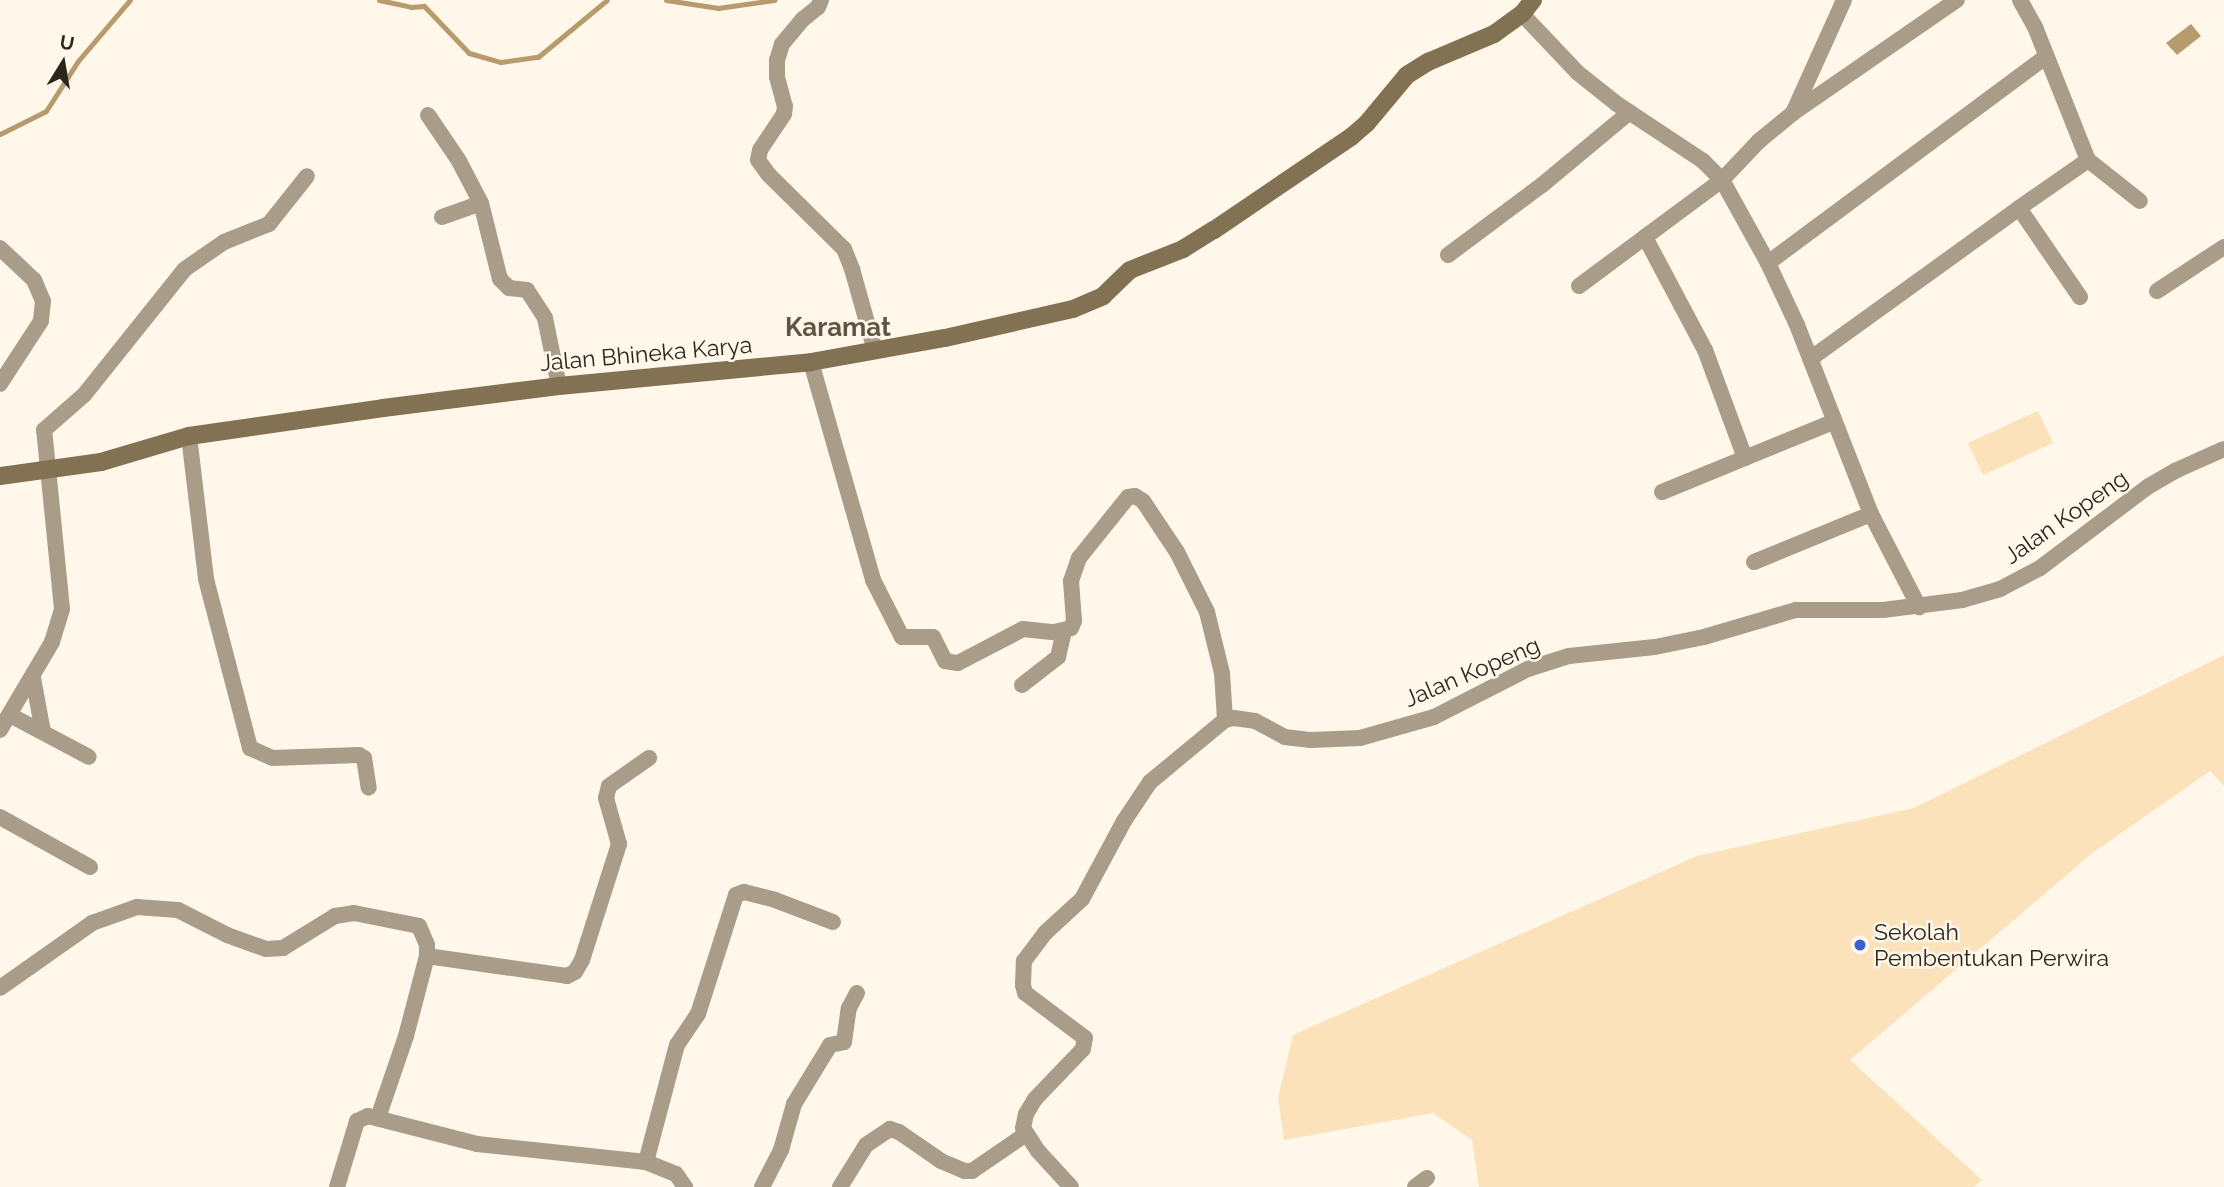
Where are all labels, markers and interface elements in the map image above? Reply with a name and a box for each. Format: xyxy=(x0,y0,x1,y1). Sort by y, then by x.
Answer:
north arrow xyxy=(28,28,98,98)
text: U xyxy=(58,30,76,55)
district label: Karamat xyxy=(785,312,891,344)
street label: Jalan Bhineka Karya xyxy=(539,331,753,377)
street label: Jalan Kopeng xyxy=(1999,464,2133,570)
street label: Jalan Kopeng xyxy=(1400,631,1544,713)
place label: Sekolah Pembentukan Perwira xyxy=(1874,918,2109,972)
marker: Sekolah Pembentukan Perwira xyxy=(1852,937,1868,953)

